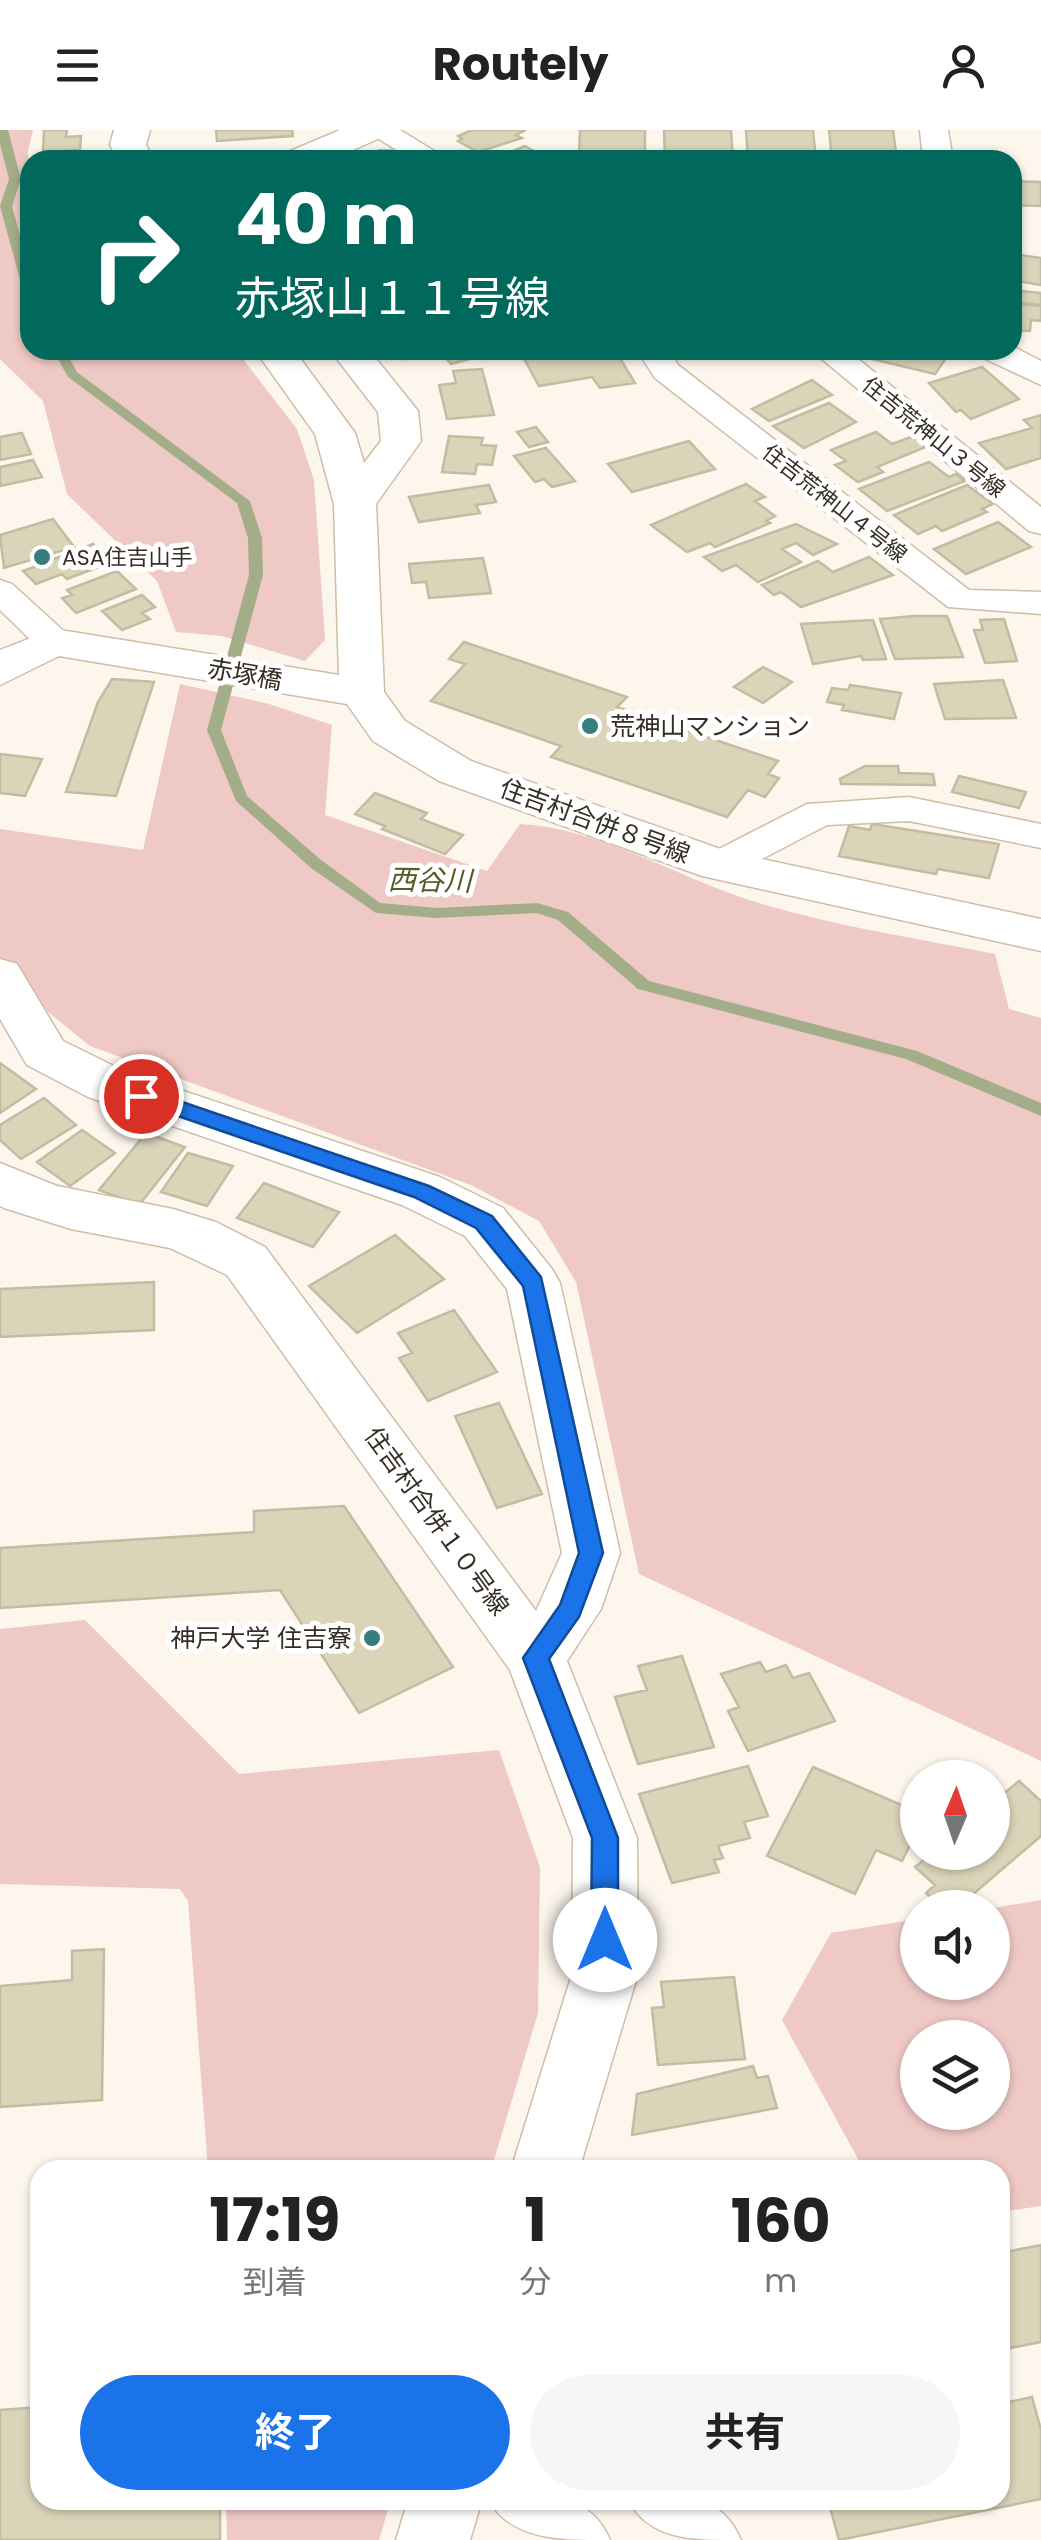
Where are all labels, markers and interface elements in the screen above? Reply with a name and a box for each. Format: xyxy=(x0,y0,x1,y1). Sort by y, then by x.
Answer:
text: Routely xyxy=(432,33,609,96)
icon: menu xyxy=(50,38,105,93)
icon: person xyxy=(936,38,991,93)
text: 40 m xyxy=(235,170,417,269)
icon: right xyxy=(70,190,200,320)
text: 赤塚山１１号線 xyxy=(235,267,550,330)
street label: 住吉荒神山３号線 xyxy=(856,370,1012,505)
street label: 住吉荒神山４号線 xyxy=(756,437,914,570)
place label: ASA住吉山手 xyxy=(62,542,193,573)
marker: ASA住吉山手 xyxy=(31,546,53,568)
street label: 赤塚橋 xyxy=(205,651,285,698)
place label: 荒神山マンション xyxy=(610,709,810,744)
marker: 荒神山マンション xyxy=(579,715,601,737)
street label: 住吉村合併８号線 xyxy=(495,771,695,872)
water label: 西谷川 xyxy=(388,860,475,901)
pin xyxy=(99,1054,184,1139)
icon: arrive xyxy=(114,1069,169,1124)
street label: 住吉村合併１０号線 xyxy=(356,1420,517,1623)
place label: 神戸大学 住吉寮 xyxy=(170,1621,352,1656)
marker: 神戸大学 住吉寮 xyxy=(361,1627,383,1649)
north arrow xyxy=(900,1760,1010,1870)
map controls xyxy=(900,1760,1010,2130)
position arrow xyxy=(553,1888,657,1992)
button: sound xyxy=(900,1890,1010,2000)
button: layers xyxy=(900,2020,1010,2130)
text: 17:19 xyxy=(209,2178,340,2262)
text: 1 xyxy=(524,2178,547,2262)
text: 160 xyxy=(731,2179,831,2263)
text: m xyxy=(764,2258,797,2303)
text: 到着 xyxy=(243,2259,307,2304)
text: 分 xyxy=(520,2259,552,2304)
button: 終了 xyxy=(80,2375,510,2490)
button: 共有 xyxy=(530,2375,960,2490)

